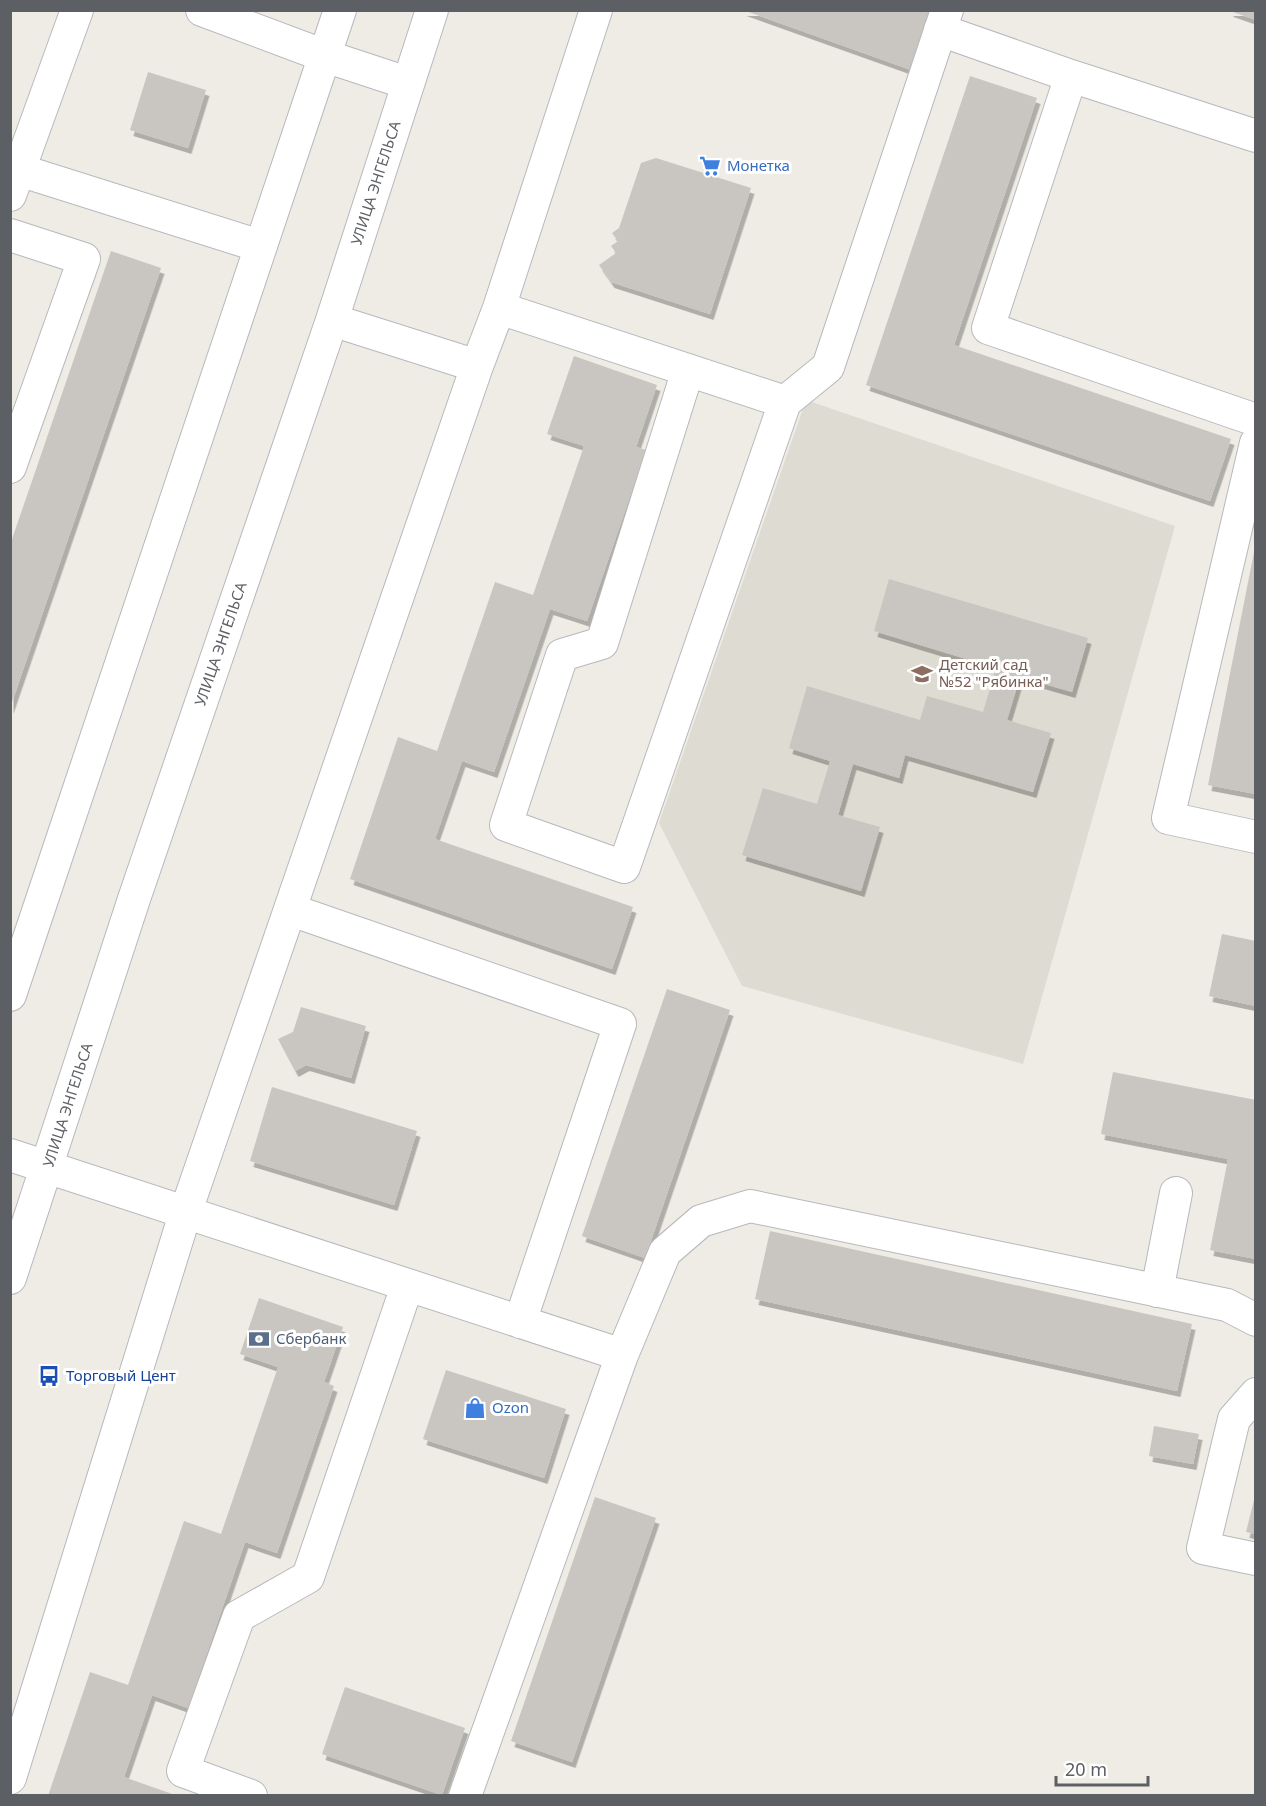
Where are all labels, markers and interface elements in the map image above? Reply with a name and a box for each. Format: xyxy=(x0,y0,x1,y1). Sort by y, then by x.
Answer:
street label: УЛИЦА ЭНГЕЛЬСА xyxy=(345,117,405,248)
supermarket icon: Монетка xyxy=(698,154,722,178)
place label: Монетка xyxy=(727,155,790,175)
street label: УЛИЦА ЭНГЕЛЬСА xyxy=(189,579,251,708)
place label: Детский сад №52 "Рябинка" xyxy=(939,654,1049,691)
school or university icon: Детский сад №52 "Рябинка" xyxy=(910,662,934,686)
street label: УЛИЦА ЭНГЕЛЬСА xyxy=(37,1039,97,1170)
bank icon: Сбербанк xyxy=(247,1327,271,1351)
place label: Сбербанк xyxy=(276,1328,346,1348)
bus stop icon: Торговый Цент xyxy=(37,1364,61,1388)
place label: Торговый Цент xyxy=(66,1365,176,1385)
shop icon: Ozon xyxy=(463,1396,487,1420)
place label: Ozon xyxy=(492,1397,529,1417)
scale bar xyxy=(1056,1749,1148,1787)
text: 20 m xyxy=(1065,1757,1107,1781)

